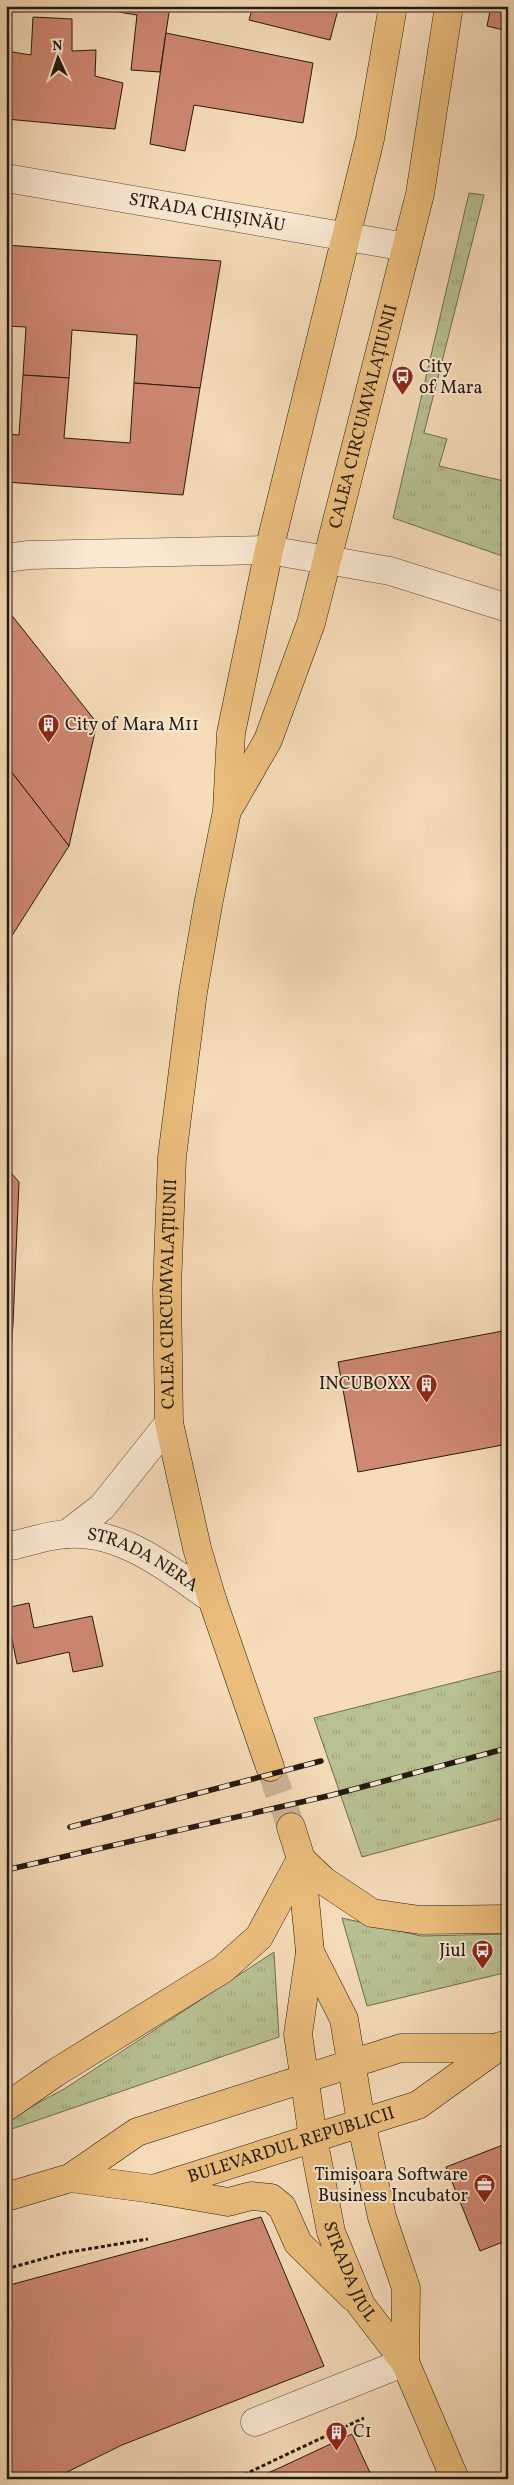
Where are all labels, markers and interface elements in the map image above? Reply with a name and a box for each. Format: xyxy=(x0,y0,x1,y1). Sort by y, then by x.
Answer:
north arrow xyxy=(32,32,82,82)
text: N xyxy=(52,37,63,56)
street label: STRADA CHIȘINĂU xyxy=(127,187,287,238)
street label: CALEA CIRCUMVALAȚIUNII xyxy=(323,301,404,531)
place label: City of Mara xyxy=(419,355,482,401)
bus stop icon: City of Mara xyxy=(391,365,415,396)
building icon: City of Mara M11 xyxy=(37,713,61,744)
place label: City of Mara M11 xyxy=(65,713,199,738)
street label: CALEA CIRCUMVALAȚIUNII xyxy=(154,1178,184,1410)
place label: INCUBOXX xyxy=(319,1372,411,1397)
building icon: INCUBOXX xyxy=(415,1372,439,1403)
street label: STRADA NERA xyxy=(85,1522,204,1598)
place label: Jiul xyxy=(439,1939,466,1964)
bus stop icon: Jiul xyxy=(470,1939,494,1970)
street label: BULEVARDUL REPUBLICII xyxy=(185,2101,398,2190)
place label: Timișoara Software Business Incubator xyxy=(314,2163,468,2209)
office icon: Timișoara Software Business Incubator xyxy=(472,2173,496,2204)
street label: STRADA JIUL xyxy=(317,2219,382,2327)
building icon: C1 xyxy=(325,2420,349,2451)
place label: C1 xyxy=(353,2420,372,2445)

